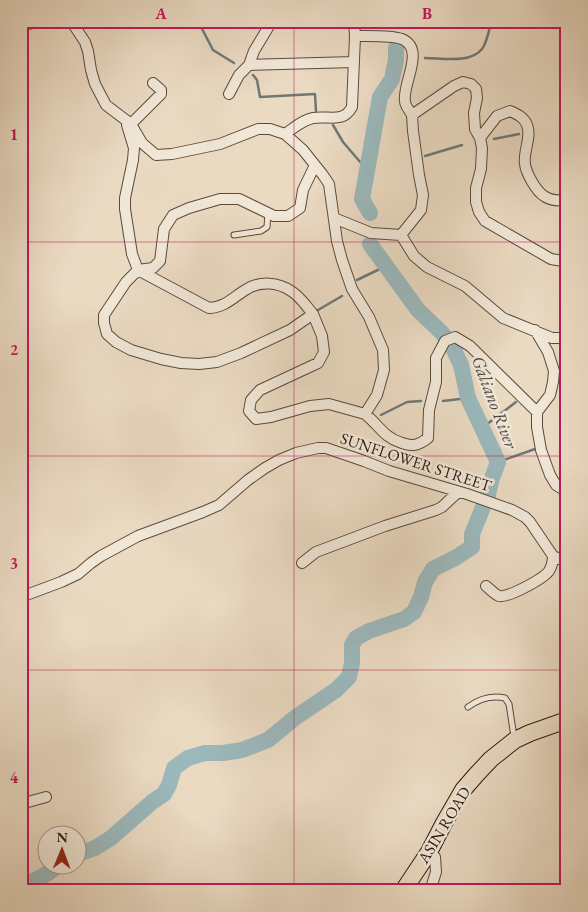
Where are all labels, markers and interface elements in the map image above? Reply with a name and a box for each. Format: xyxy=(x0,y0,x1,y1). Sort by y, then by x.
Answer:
text: A xyxy=(154,3,167,24)
text: B xyxy=(422,3,432,24)
text: 1 xyxy=(10,124,18,145)
text: 2 xyxy=(10,339,19,360)
water label: Galiano River xyxy=(467,352,524,453)
street label: SUNFLOWER STREET xyxy=(338,428,495,496)
text: 3 xyxy=(10,553,18,574)
text: 4 xyxy=(10,767,19,788)
street label: ASIN ROAD xyxy=(412,783,475,868)
north arrow xyxy=(38,824,88,874)
text: N xyxy=(56,828,69,846)

